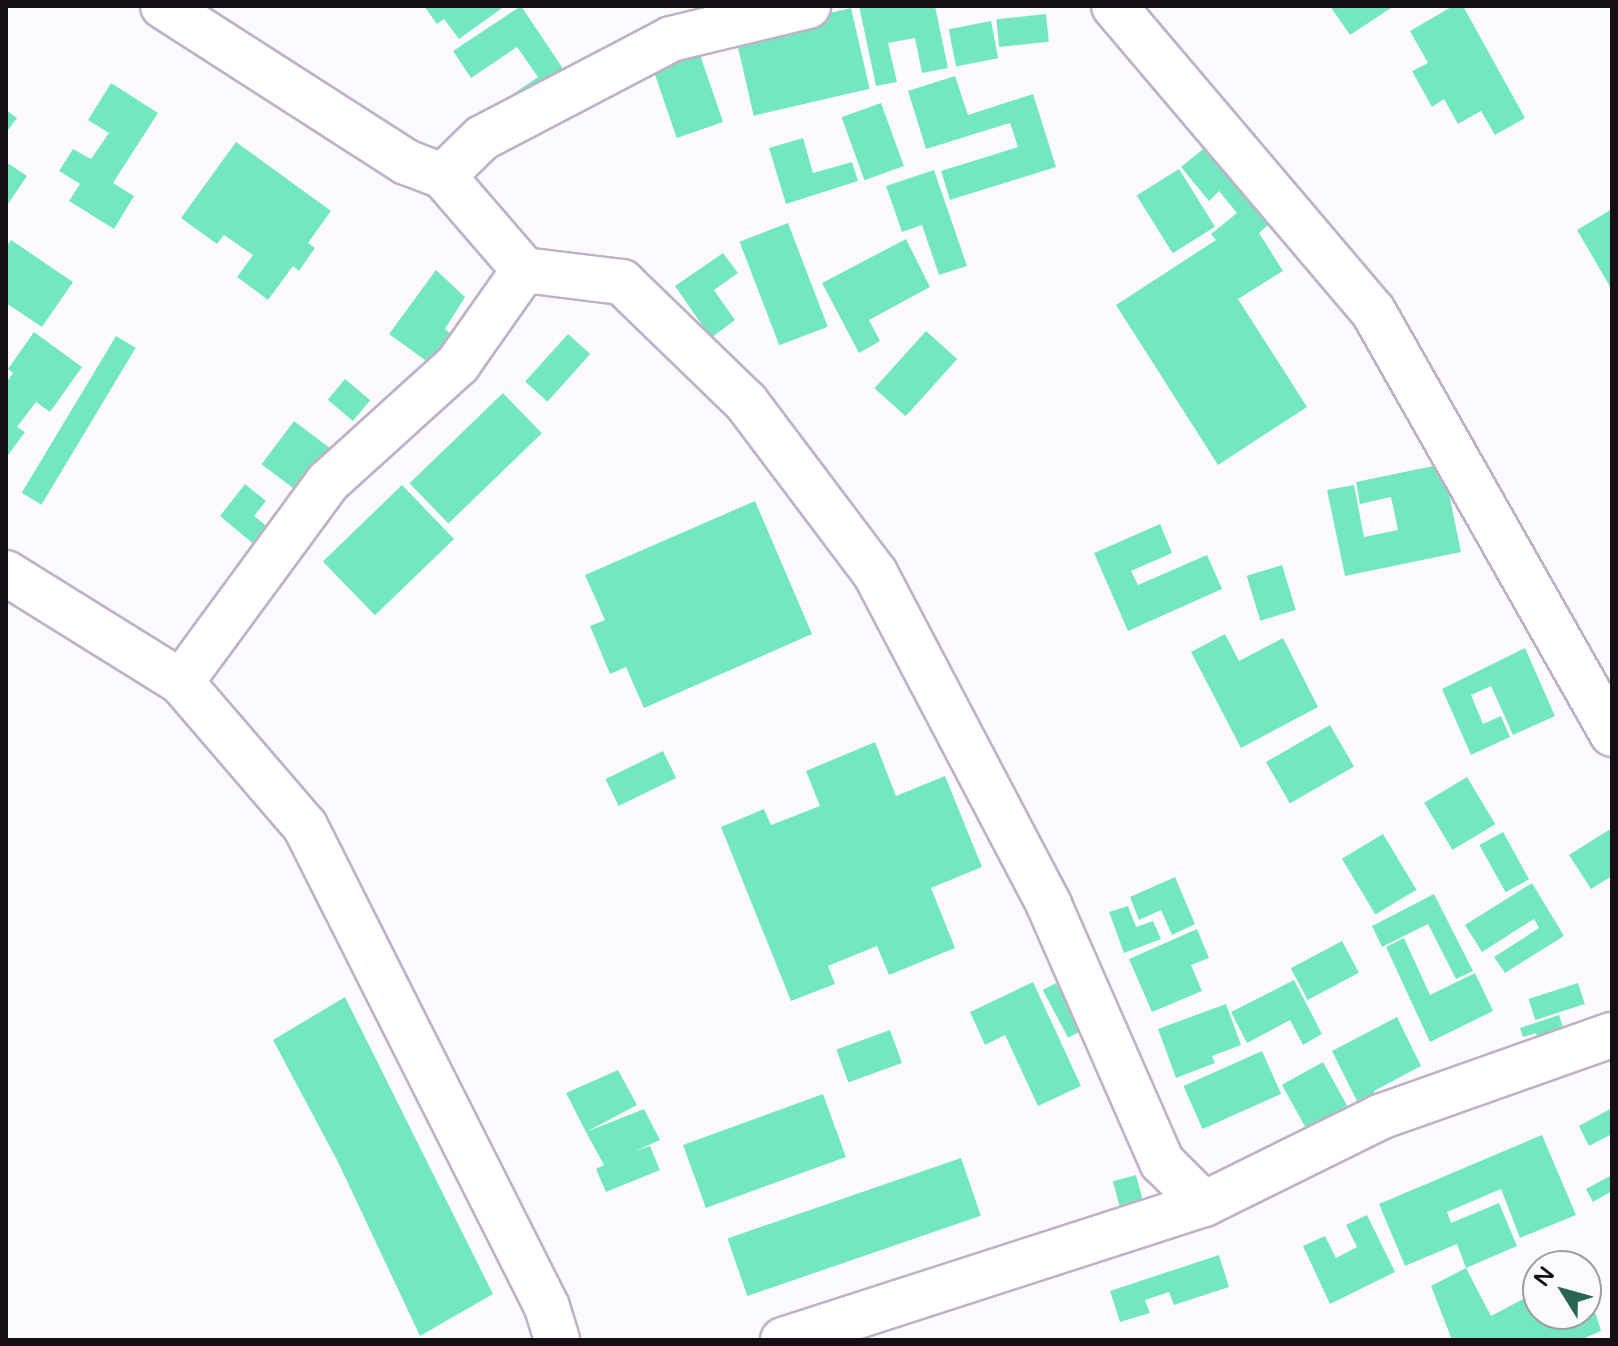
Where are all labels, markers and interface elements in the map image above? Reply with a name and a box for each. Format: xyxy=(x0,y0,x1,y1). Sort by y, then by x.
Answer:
north arrow xyxy=(1522,1250,1602,1330)
text: N xyxy=(1529,1262,1560,1292)

